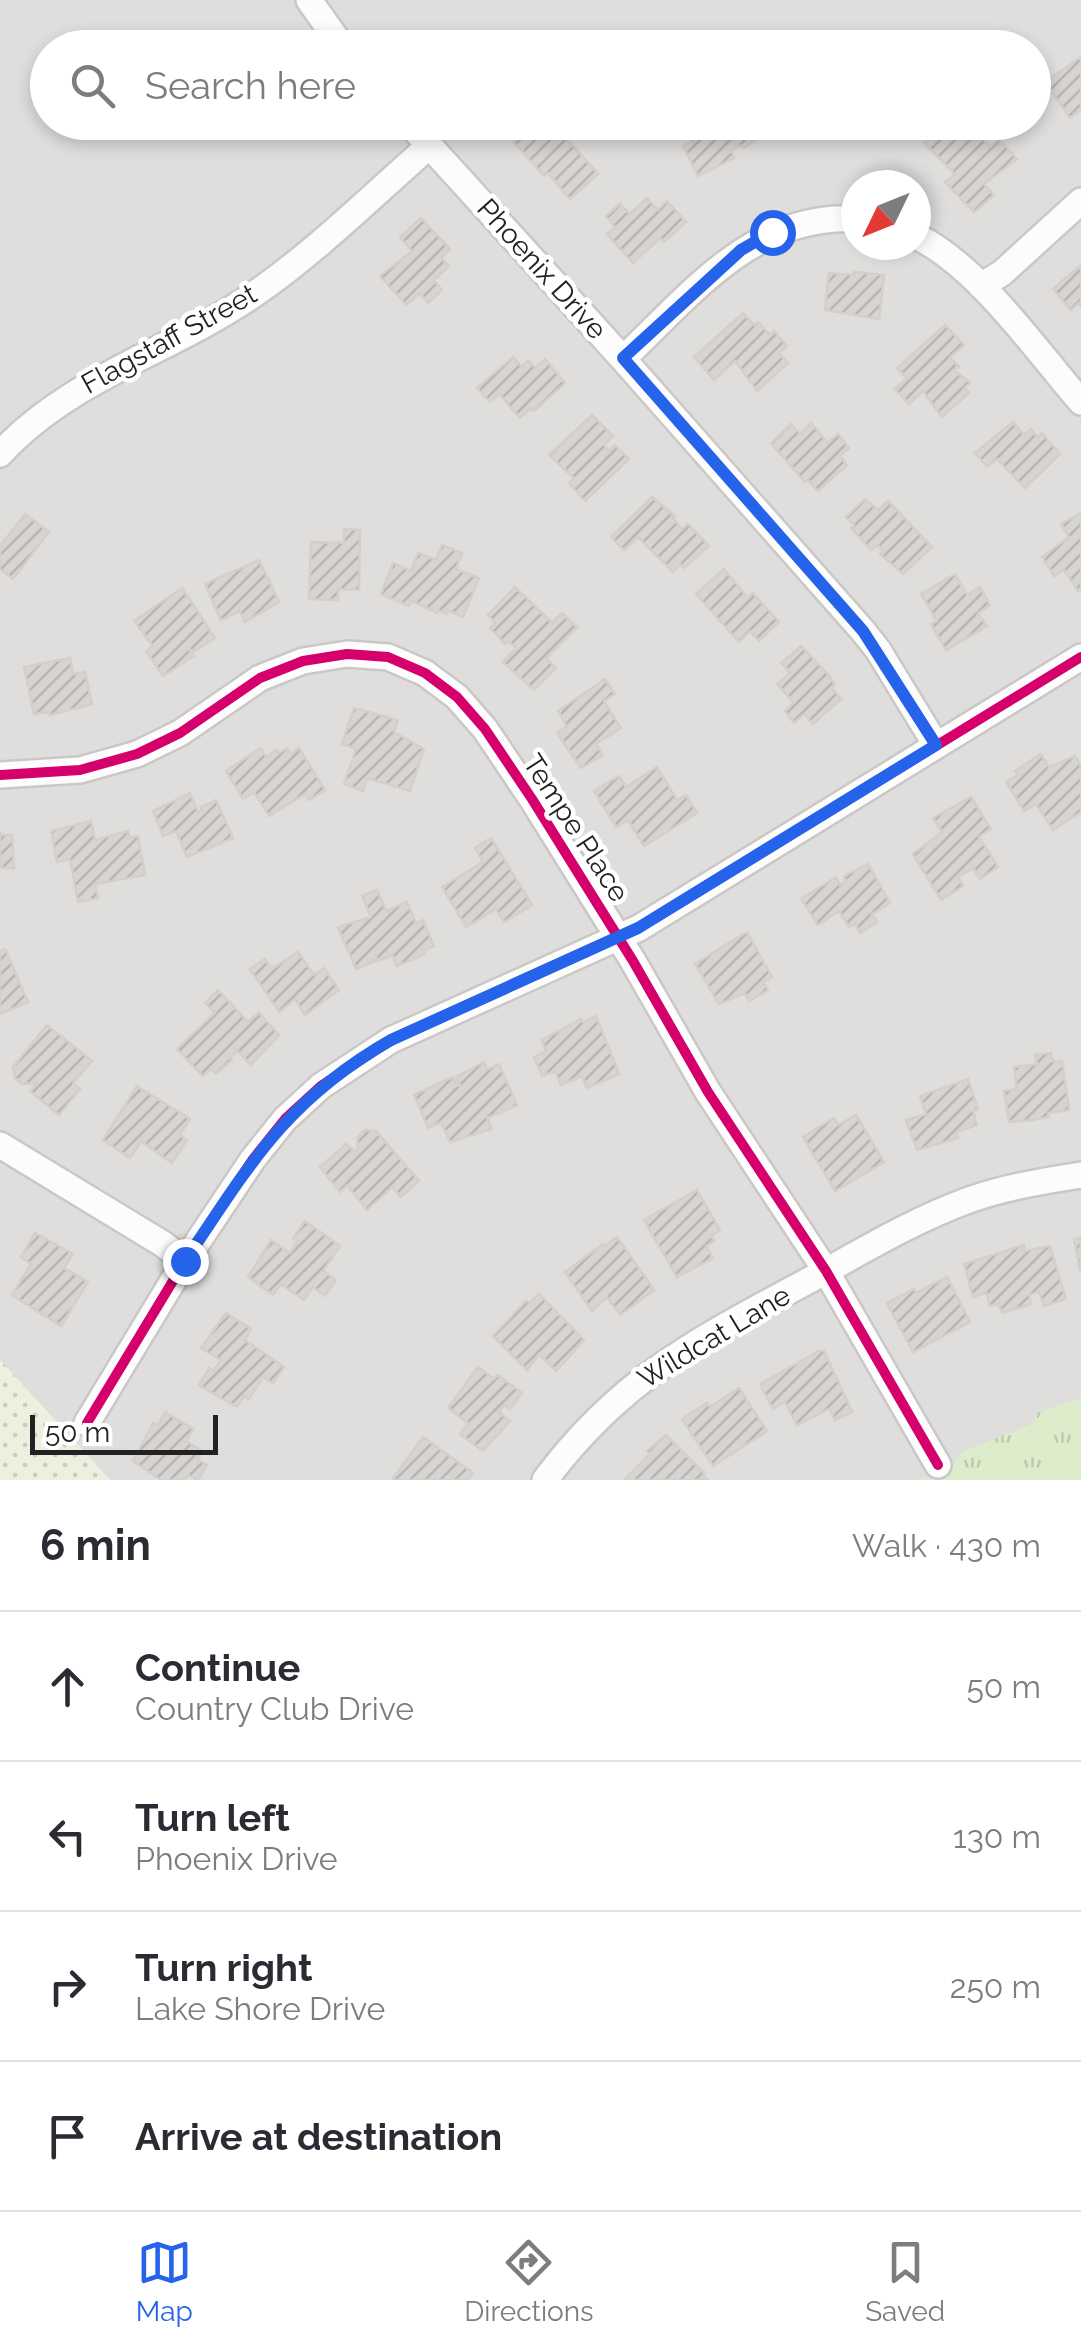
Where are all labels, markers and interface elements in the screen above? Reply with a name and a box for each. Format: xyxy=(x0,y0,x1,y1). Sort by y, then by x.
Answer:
search box xyxy=(30,30,1051,140)
icon: search xyxy=(65,58,120,113)
text: Search here xyxy=(145,63,356,108)
north arrow xyxy=(841,170,931,260)
street label: Phoenix Drive xyxy=(470,192,614,346)
route start xyxy=(750,210,796,256)
street label: Flagstaff Street xyxy=(76,277,263,401)
street label: Tempe Place xyxy=(516,748,636,908)
route end xyxy=(163,1239,209,1285)
street label: Wildcat Lane xyxy=(632,1279,796,1395)
scale bar xyxy=(30,1410,218,1454)
text: 50 m xyxy=(45,1416,110,1449)
text: 6 min xyxy=(40,1521,151,1570)
text: Walk · 430 m xyxy=(852,1527,1041,1564)
text: Continue xyxy=(135,1645,300,1690)
icon: ahead xyxy=(40,1659,95,1714)
text: 50 m xyxy=(966,1668,1041,1705)
text: Country Club Drive xyxy=(135,1690,414,1727)
text: Turn left xyxy=(135,1795,290,1840)
icon: left xyxy=(40,1809,95,1864)
text: 130 m xyxy=(953,1818,1041,1855)
text: Phoenix Drive xyxy=(135,1840,338,1877)
text: Turn right xyxy=(135,1945,312,1990)
icon: right xyxy=(40,1959,95,2014)
text: 250 m xyxy=(950,1968,1041,2005)
text: Lake Shore Drive xyxy=(135,1990,385,2027)
icon: arrive xyxy=(40,2109,95,2164)
text: Arrive at destination xyxy=(135,2114,502,2159)
tab: Map xyxy=(136,2235,193,2328)
tab: Directions xyxy=(464,2235,594,2328)
tab: Saved xyxy=(865,2235,945,2328)

